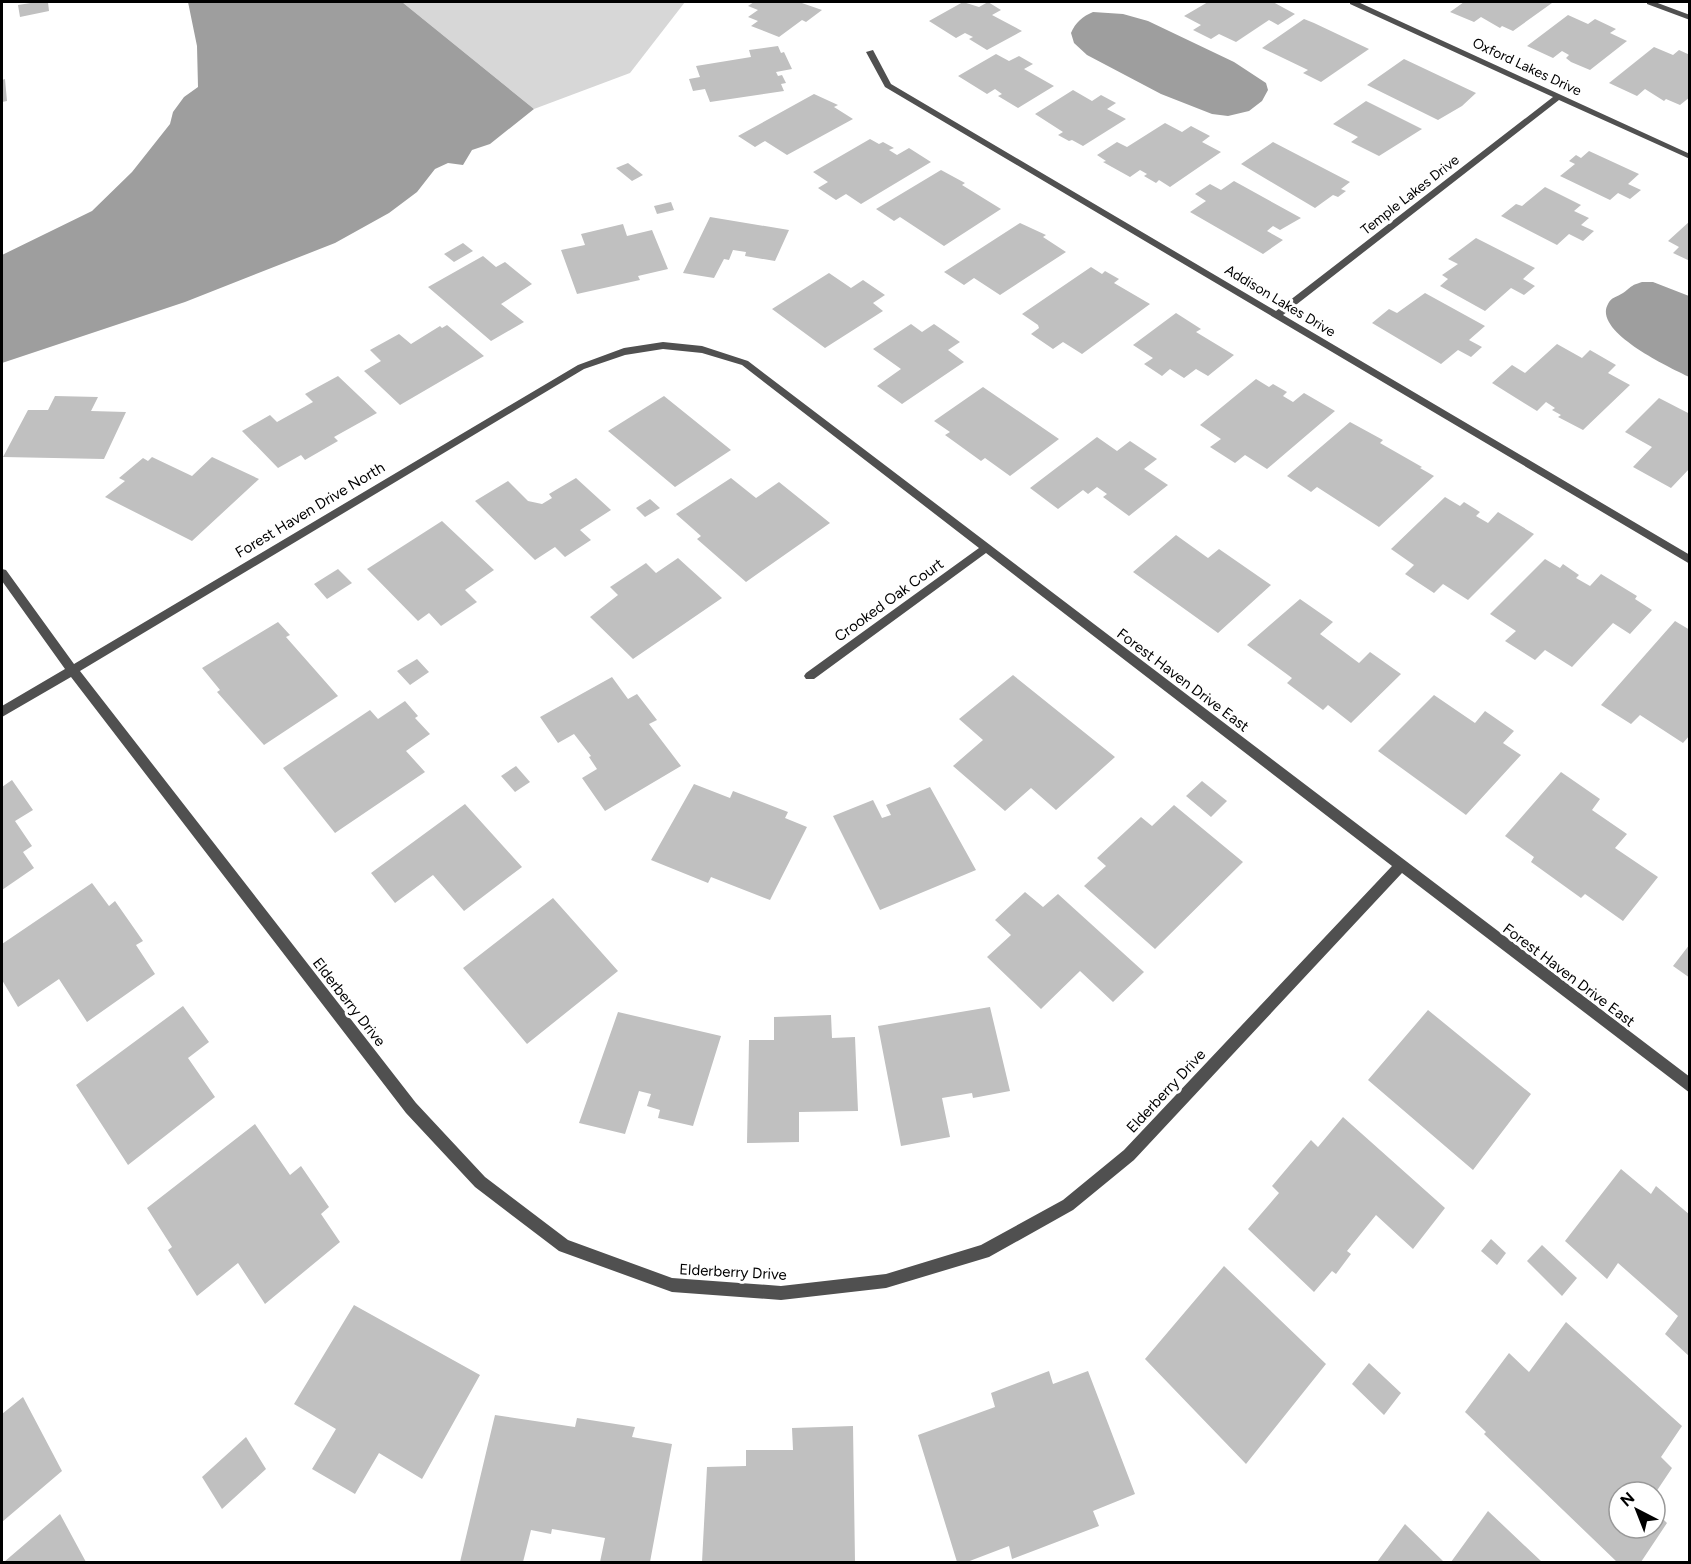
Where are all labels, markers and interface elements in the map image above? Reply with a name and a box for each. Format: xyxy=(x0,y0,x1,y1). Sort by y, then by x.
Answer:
street label: Oxford Lakes Drive xyxy=(1470,34,1584,100)
street label: Temple Lakes Drive xyxy=(1358,151,1463,239)
street label: Addison Lakes Drive xyxy=(1222,261,1339,341)
street label: Forest Haven Drive North xyxy=(232,458,388,562)
street label: Crooked Oak Court xyxy=(831,554,947,645)
street label: Forest Haven Drive East xyxy=(1113,624,1253,736)
street label: Forest Haven Drive East xyxy=(1499,919,1639,1031)
street label: Elderberry Drive xyxy=(309,954,389,1050)
street label: Elderberry Drive xyxy=(1123,1046,1209,1136)
street label: Elderberry Drive xyxy=(679,1260,787,1284)
north arrow xyxy=(1607,1480,1667,1540)
text: N xyxy=(1616,1488,1638,1510)

